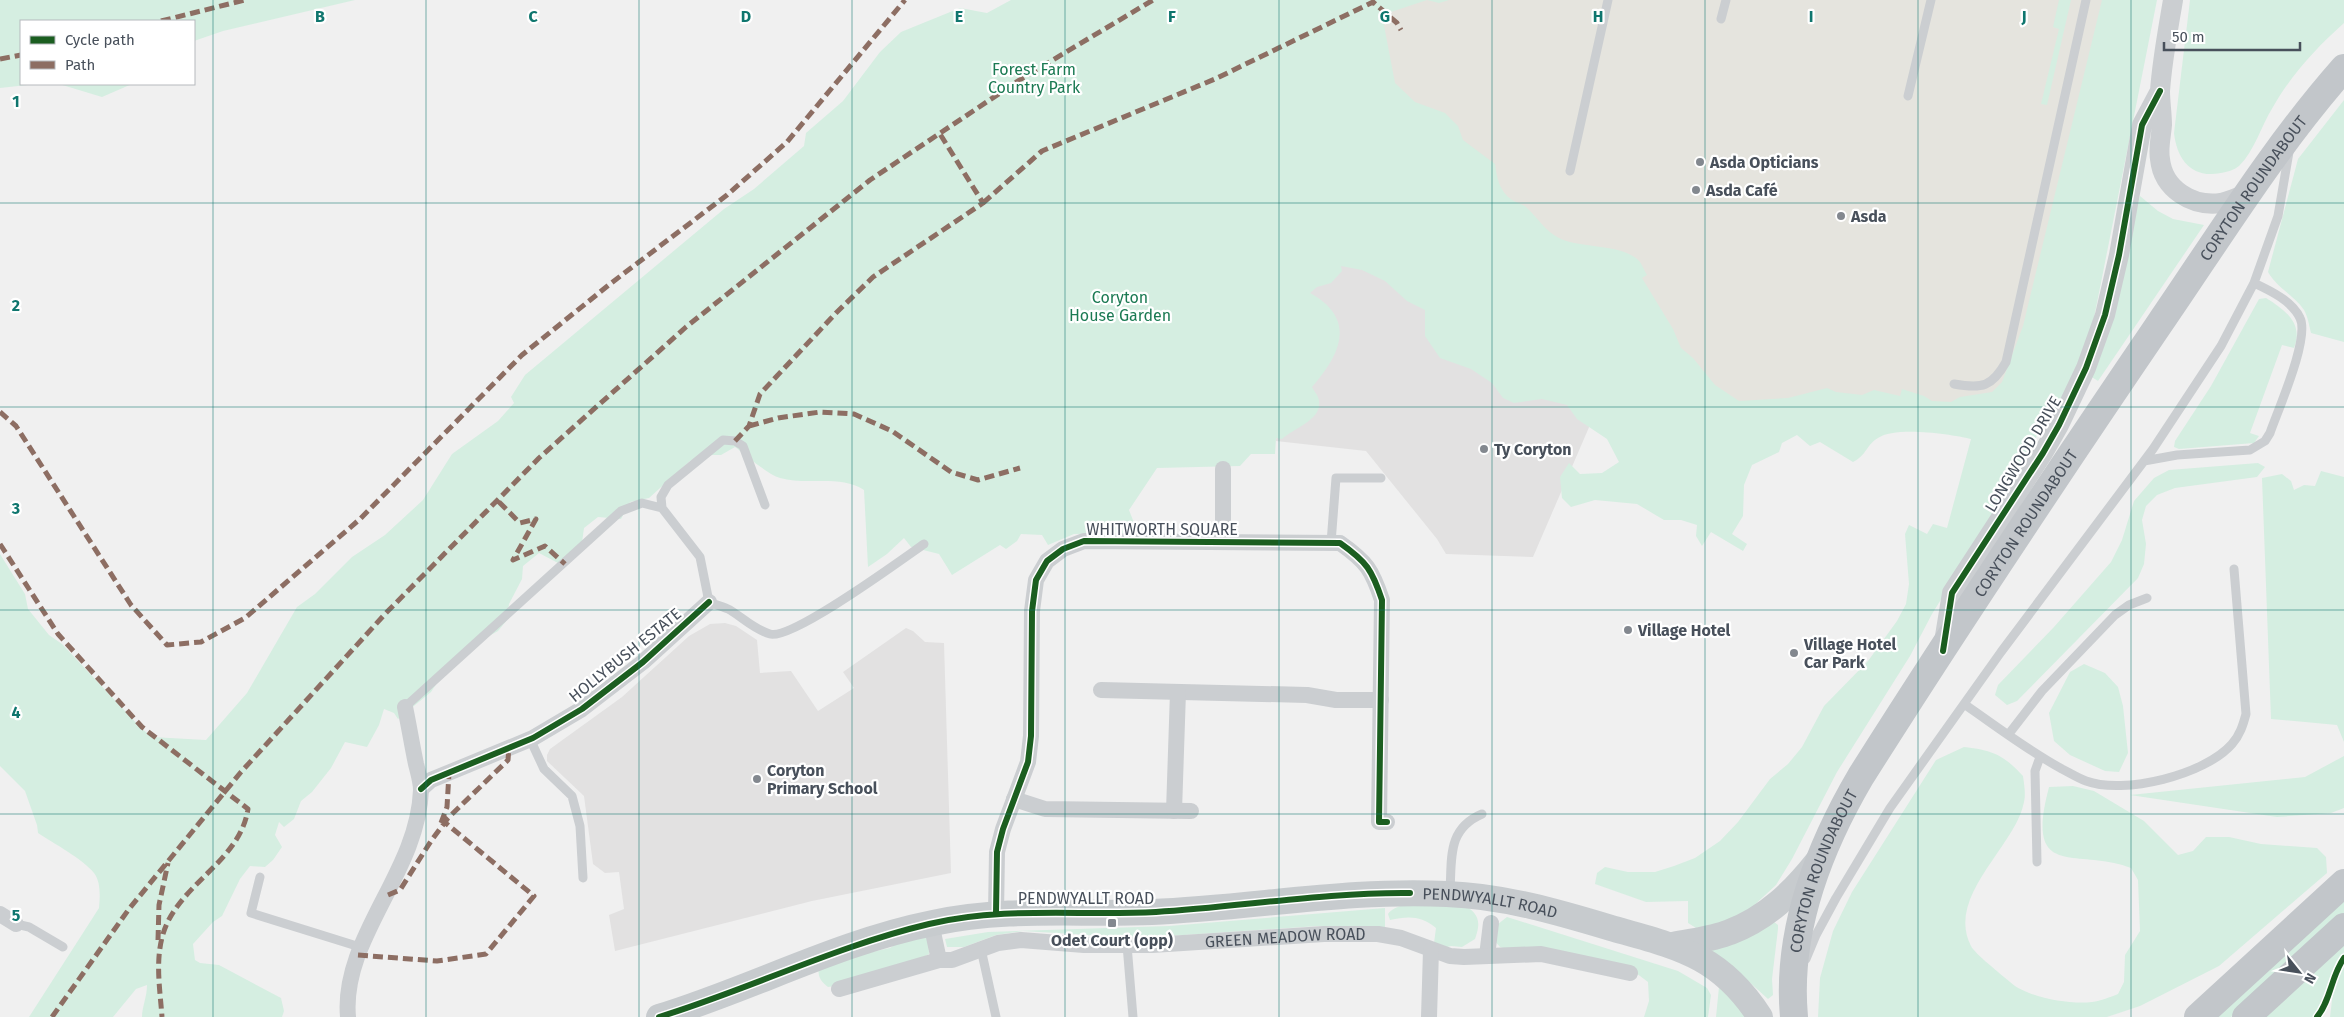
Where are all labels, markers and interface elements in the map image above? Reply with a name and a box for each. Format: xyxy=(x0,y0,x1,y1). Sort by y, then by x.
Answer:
text: B xyxy=(315,7,325,26)
text: C xyxy=(528,7,538,26)
text: D xyxy=(741,7,751,26)
text: E xyxy=(955,7,963,26)
text: F xyxy=(1168,7,1176,26)
text: G xyxy=(1380,7,1390,26)
text: H xyxy=(1593,7,1603,26)
text: I xyxy=(1809,7,1813,26)
text: J xyxy=(2020,7,2027,26)
legend xyxy=(20,20,195,85)
scale bar xyxy=(2164,20,2300,52)
text: 50 m xyxy=(2172,28,2205,46)
text: Cycle path xyxy=(65,31,135,49)
text: Path xyxy=(65,56,95,74)
park label: Forest Farm Country Park xyxy=(988,60,1081,97)
text: 1 xyxy=(12,92,20,111)
street label: CORYTON ROUNDABOUT xyxy=(2195,111,2311,264)
place label: Asda Opticians xyxy=(1709,153,1819,172)
marker: Asda Opticians xyxy=(1694,156,1706,168)
place label: Asda Café xyxy=(1705,181,1778,200)
marker: Asda Café xyxy=(1690,184,1702,196)
place label: Asda xyxy=(1850,207,1887,226)
marker: Asda xyxy=(1835,210,1847,222)
park label: Coryton House Garden xyxy=(1069,288,1171,325)
text: 2 xyxy=(12,296,20,315)
street label: LONGWOOD DRIVE xyxy=(1981,393,2065,515)
place label: Ty Coryton xyxy=(1494,440,1571,459)
marker: Ty Coryton xyxy=(1478,443,1490,455)
street label: CORYTON ROUNDABOUT xyxy=(1970,445,2082,600)
text: 3 xyxy=(11,499,20,518)
street label: WHITWORTH SQUARE xyxy=(1086,520,1238,539)
street label: HOLLYBUSH ESTATE xyxy=(565,604,685,706)
place label: Village Hotel xyxy=(1637,621,1730,640)
marker: Village Hotel xyxy=(1622,624,1634,636)
place label: Village Hotel Car Park xyxy=(1803,635,1896,672)
marker: Village Hotel Car Park xyxy=(1788,647,1800,659)
text: 4 xyxy=(11,703,21,722)
place label: Coryton Primary School xyxy=(767,761,878,798)
marker: Coryton Primary School xyxy=(751,773,763,785)
street label: CORYTON ROUNDABOUT xyxy=(1786,785,1861,954)
street label: PENDWYALLT ROAD xyxy=(1422,884,1560,922)
street label: PENDWYALLT ROAD xyxy=(1018,889,1154,908)
text: 5 xyxy=(12,906,21,925)
marker: Odet Court (opp) xyxy=(1106,917,1118,929)
street label: GREEN MEADOW ROAD xyxy=(1204,924,1366,951)
place label: Odet Court (opp) xyxy=(1051,931,1173,950)
north arrow xyxy=(2274,947,2324,997)
text: N xyxy=(2300,970,2320,987)

